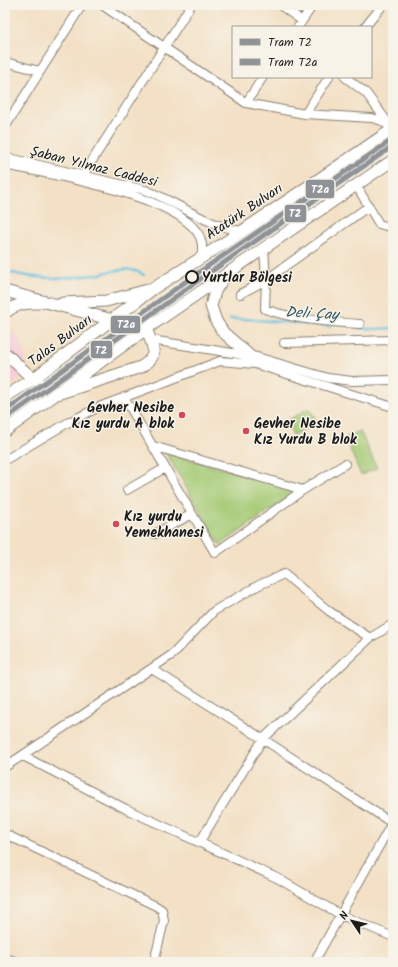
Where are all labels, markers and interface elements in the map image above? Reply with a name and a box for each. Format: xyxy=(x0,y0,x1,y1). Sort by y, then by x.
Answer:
legend xyxy=(232,26,372,78)
text: Tram T2 xyxy=(268,33,312,52)
text: Tram T2a xyxy=(268,53,318,72)
street label: Şaban Yılmaz Caddesi xyxy=(28,141,160,194)
street label: Atatürk Bulvarı xyxy=(201,178,288,246)
line badge: T2a xyxy=(305,179,335,199)
text: T2a xyxy=(311,181,329,199)
line badge: T2 xyxy=(284,204,307,223)
text: T2 xyxy=(289,205,301,223)
place label: Yurtlar Bölgesi xyxy=(202,267,292,289)
marker: Yurtlar Bölgesi xyxy=(185,270,199,284)
water label: Deli Çay xyxy=(285,301,341,327)
street label: Talas Bulvarı xyxy=(24,309,98,372)
line badge: T2a xyxy=(110,315,141,334)
text: T2a xyxy=(117,316,135,334)
line badge: T2 xyxy=(90,340,113,359)
text: T2 xyxy=(95,342,107,360)
place label: Gevher Nesibe Kız yurdu A blok xyxy=(72,397,175,435)
marker: Gevher Nesibe Kız yurdu A blok xyxy=(177,410,187,420)
place label: Gevher Nesibe Kız Yurdu B blok xyxy=(254,413,358,451)
marker: Gevher Nesibe Kız Yurdu B blok xyxy=(241,426,251,436)
place label: Kız yurdu Yemekhanesi xyxy=(124,506,204,544)
marker: Kız yurdu Yemekhanesi xyxy=(111,519,121,529)
north arrow xyxy=(332,901,372,941)
text: N xyxy=(335,908,354,924)

